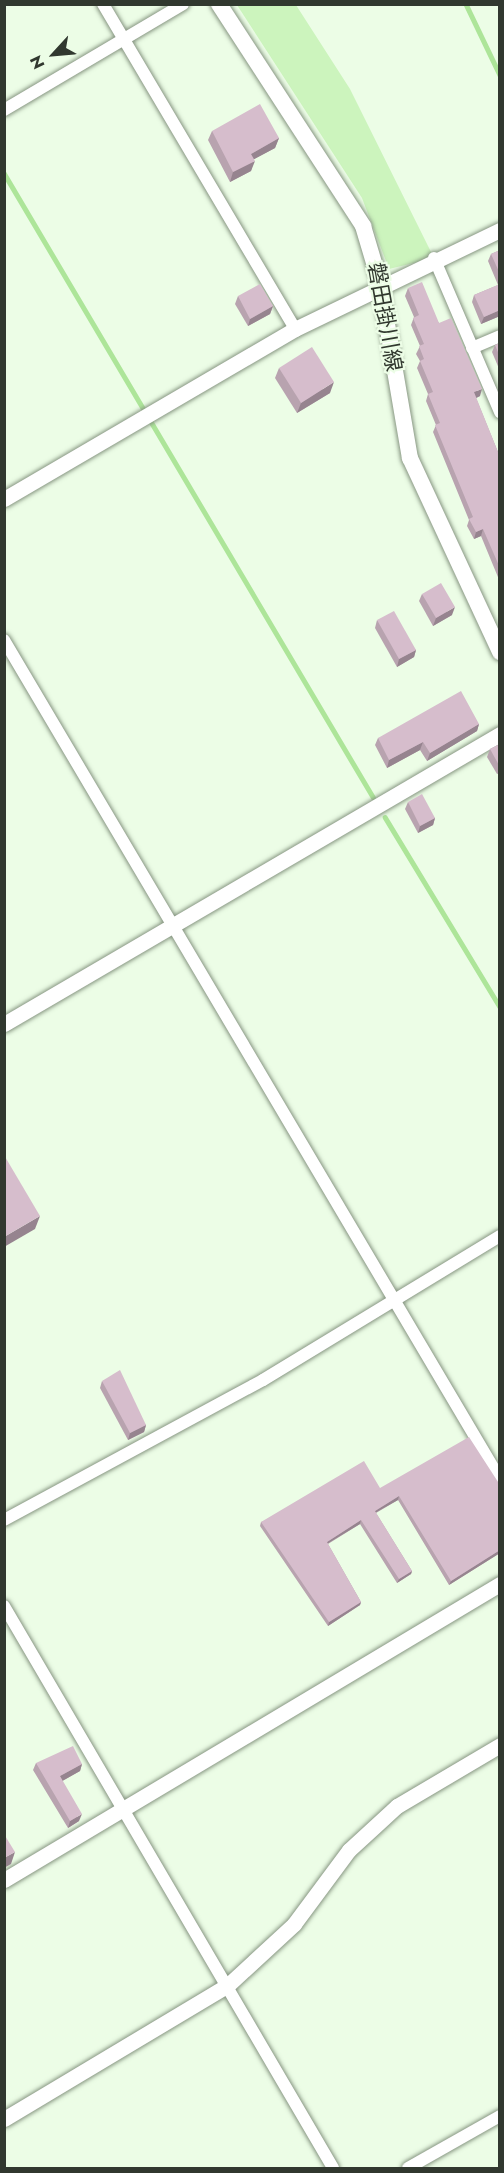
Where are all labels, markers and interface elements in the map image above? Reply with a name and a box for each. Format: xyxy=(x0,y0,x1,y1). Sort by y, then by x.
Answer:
north arrow xyxy=(24,24,84,84)
text: N xyxy=(24,51,50,73)
street label: 磐田掛川線 xyxy=(362,261,408,373)

